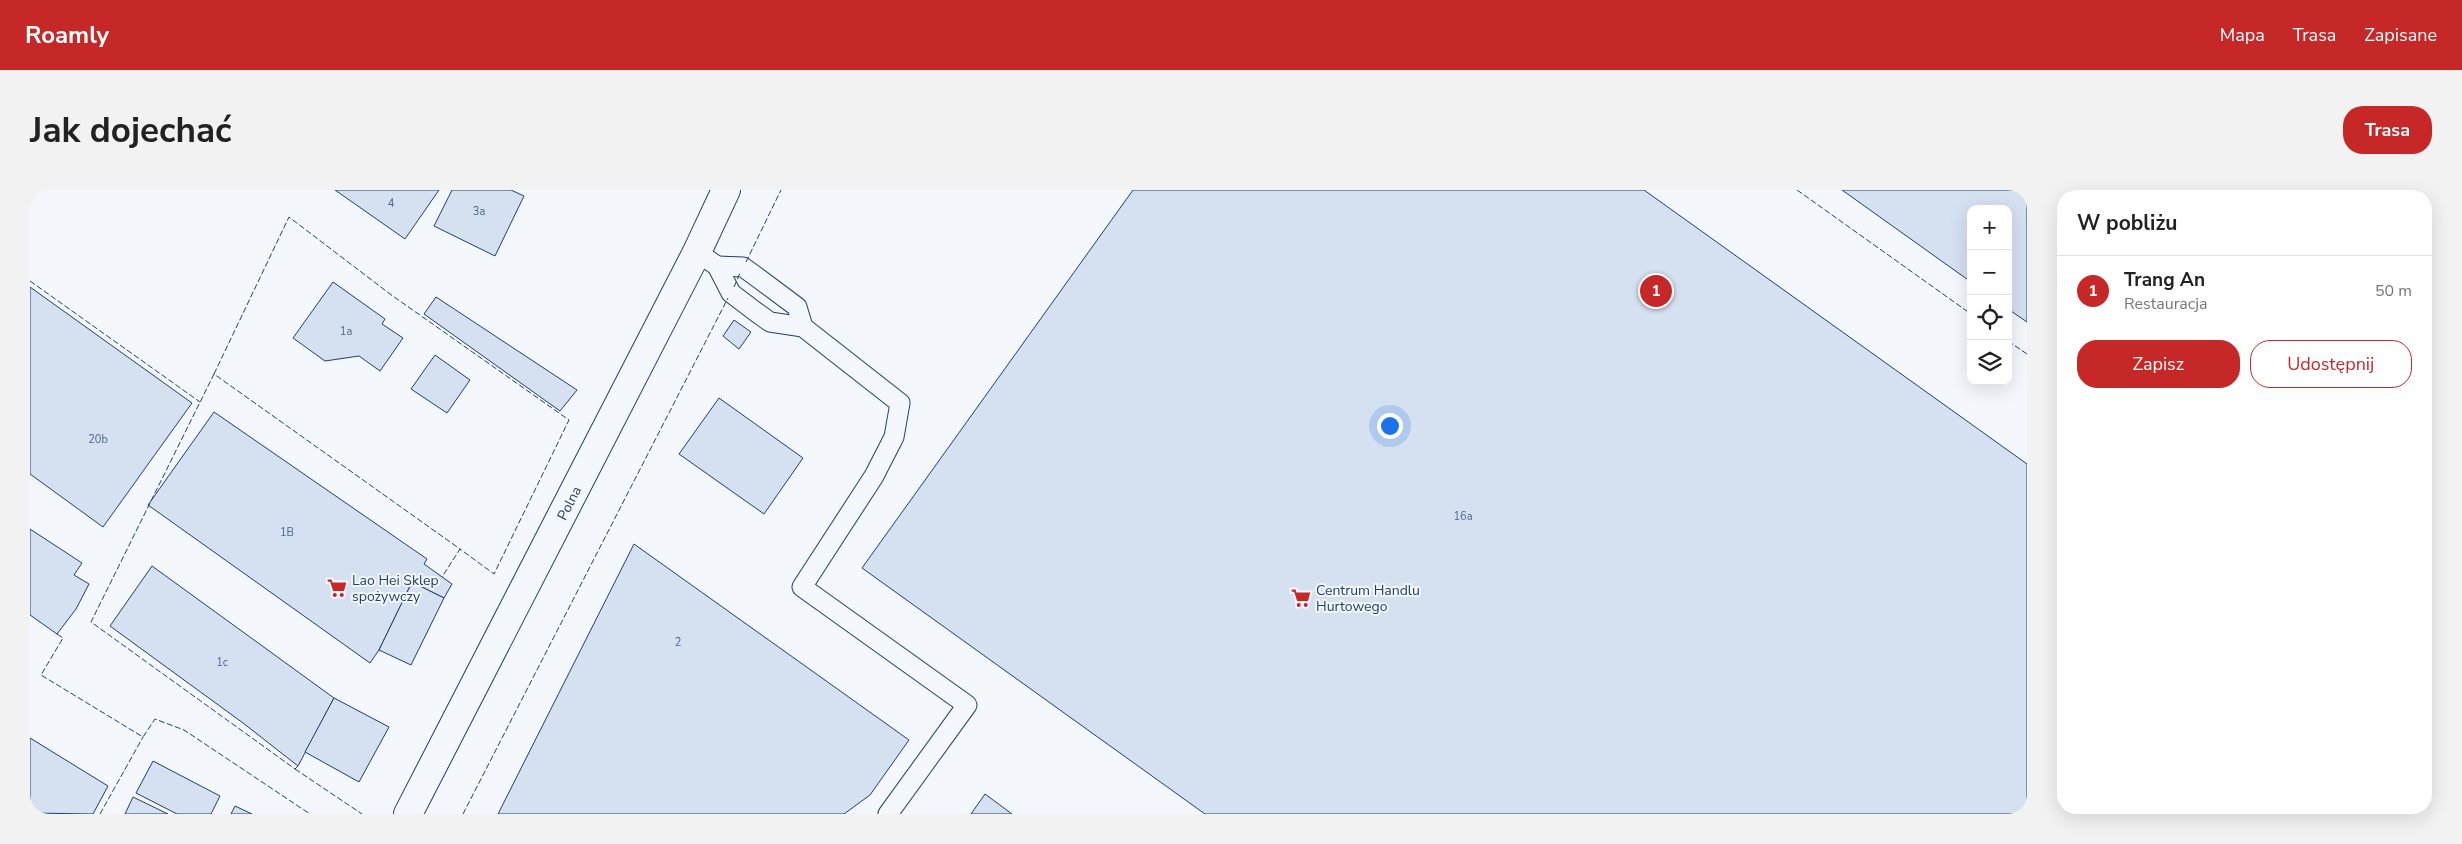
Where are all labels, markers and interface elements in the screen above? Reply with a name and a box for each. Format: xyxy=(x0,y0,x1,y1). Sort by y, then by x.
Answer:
text: Roamly xyxy=(25,19,109,51)
text: Mapa xyxy=(2220,23,2265,47)
text: Trasa xyxy=(2293,23,2336,47)
text: Zapisane xyxy=(2364,23,2437,47)
button: Trasa xyxy=(2343,106,2432,154)
text: Jak dojechać xyxy=(30,107,232,154)
house number: 4 xyxy=(388,196,395,211)
house number: 3a xyxy=(473,204,485,219)
map controls xyxy=(1967,205,2012,385)
button: + xyxy=(1967,205,2012,250)
text: W pobliżu xyxy=(2077,209,2178,237)
button: − xyxy=(1967,250,2012,295)
text: Trang An xyxy=(2124,267,2205,293)
pin: 1 xyxy=(1640,272,1672,310)
text: 1 xyxy=(2088,280,2098,302)
text: 50 m xyxy=(2375,280,2412,302)
text: Restauracja xyxy=(2124,293,2208,315)
button: locate xyxy=(1967,295,2012,340)
house number: 1a xyxy=(340,324,352,339)
button: layers xyxy=(1967,340,2012,385)
button: Zapisz xyxy=(2077,340,2240,388)
button: Udostępnij xyxy=(2250,340,2412,388)
your location xyxy=(1377,413,1403,439)
house number: 20b xyxy=(88,432,108,447)
street label: Polna xyxy=(553,483,586,524)
house number: 16a xyxy=(1453,509,1473,524)
house number: 1B xyxy=(280,525,294,540)
place label: Lao Hei Sklep spożywczy xyxy=(352,571,439,606)
supermarket icon: Lao Hei Sklep spożywczy xyxy=(326,577,348,599)
place label: Centrum Handlu Hurtowego xyxy=(1316,581,1420,616)
supermarket icon: Centrum Handlu Hurtowego xyxy=(1290,587,1312,609)
house number: 2 xyxy=(675,635,681,650)
house number: 1c xyxy=(216,655,228,670)

